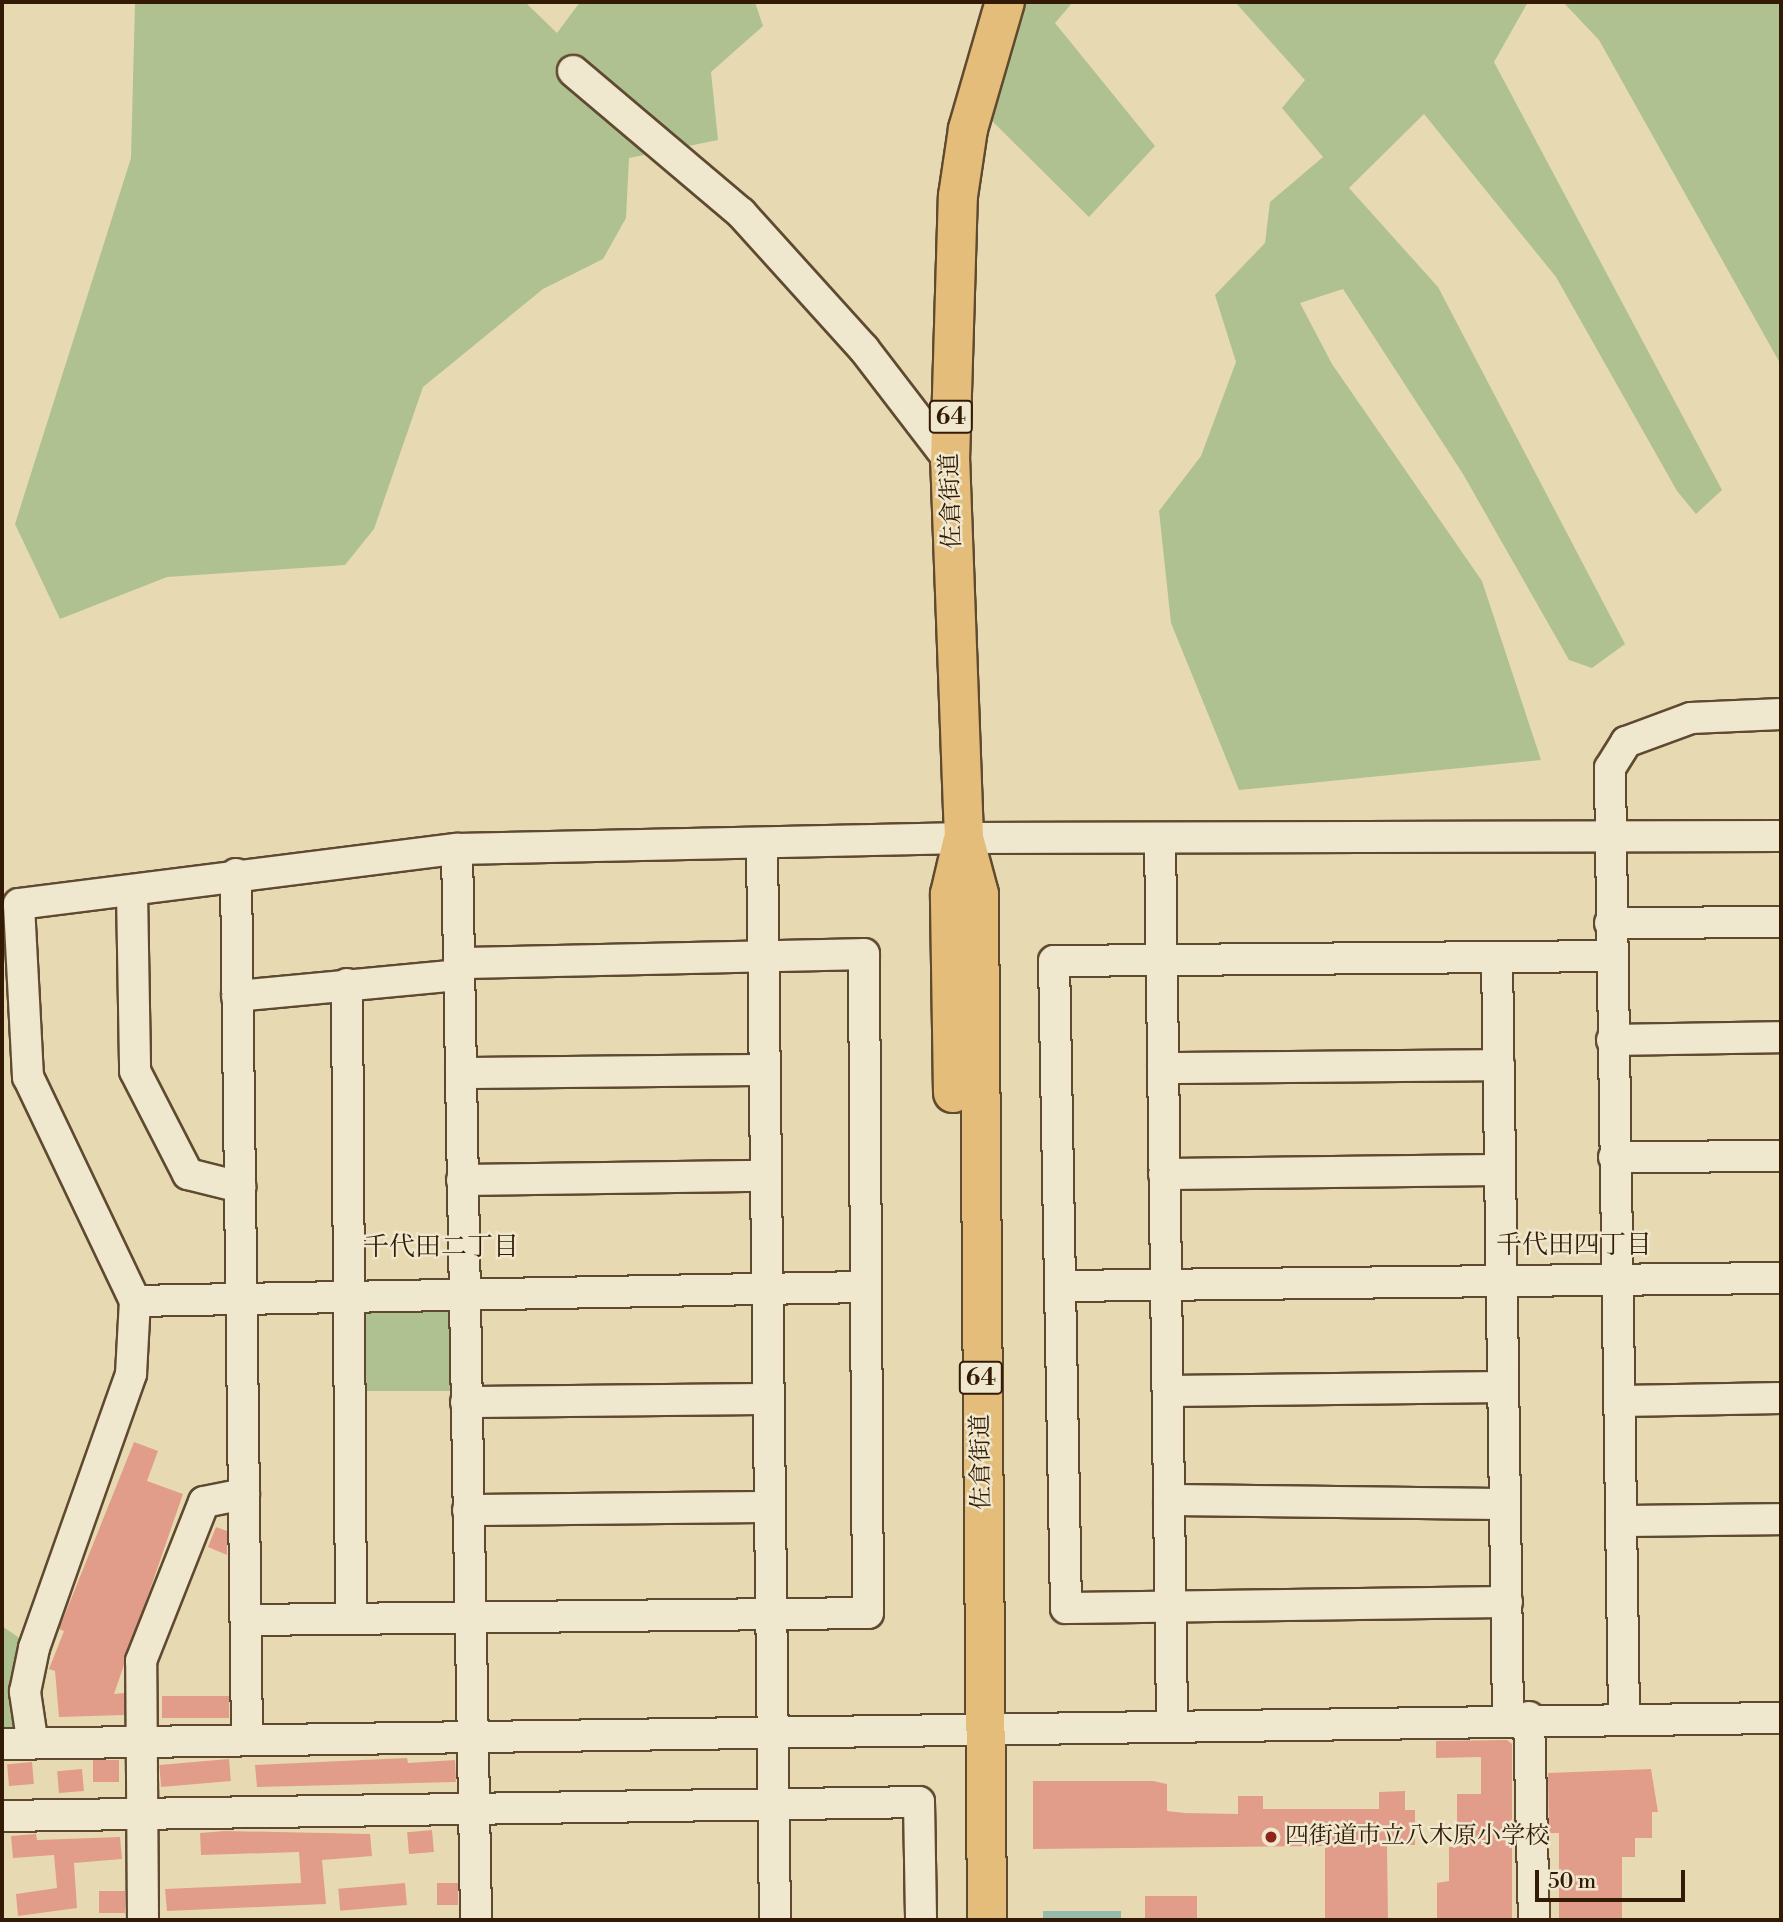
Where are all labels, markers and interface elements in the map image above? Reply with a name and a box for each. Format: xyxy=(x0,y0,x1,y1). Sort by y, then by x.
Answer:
road number: 64 xyxy=(928,398,974,436)
street label: 佐倉街道 xyxy=(936,453,968,549)
district label: 千代田四丁目 xyxy=(1496,1230,1652,1262)
district label: 千代田二丁目 xyxy=(363,1232,519,1264)
road number: 64 xyxy=(958,1358,1004,1398)
street label: 佐倉街道 xyxy=(967,1414,997,1510)
place label: 四街道市立八木原小学校 xyxy=(1285,1823,1549,1851)
marker: 四街道市立八木原小学校 xyxy=(1263,1829,1279,1845)
scale bar xyxy=(1538,1856,1688,1900)
text: 50 m xyxy=(1548,1869,1596,1895)

